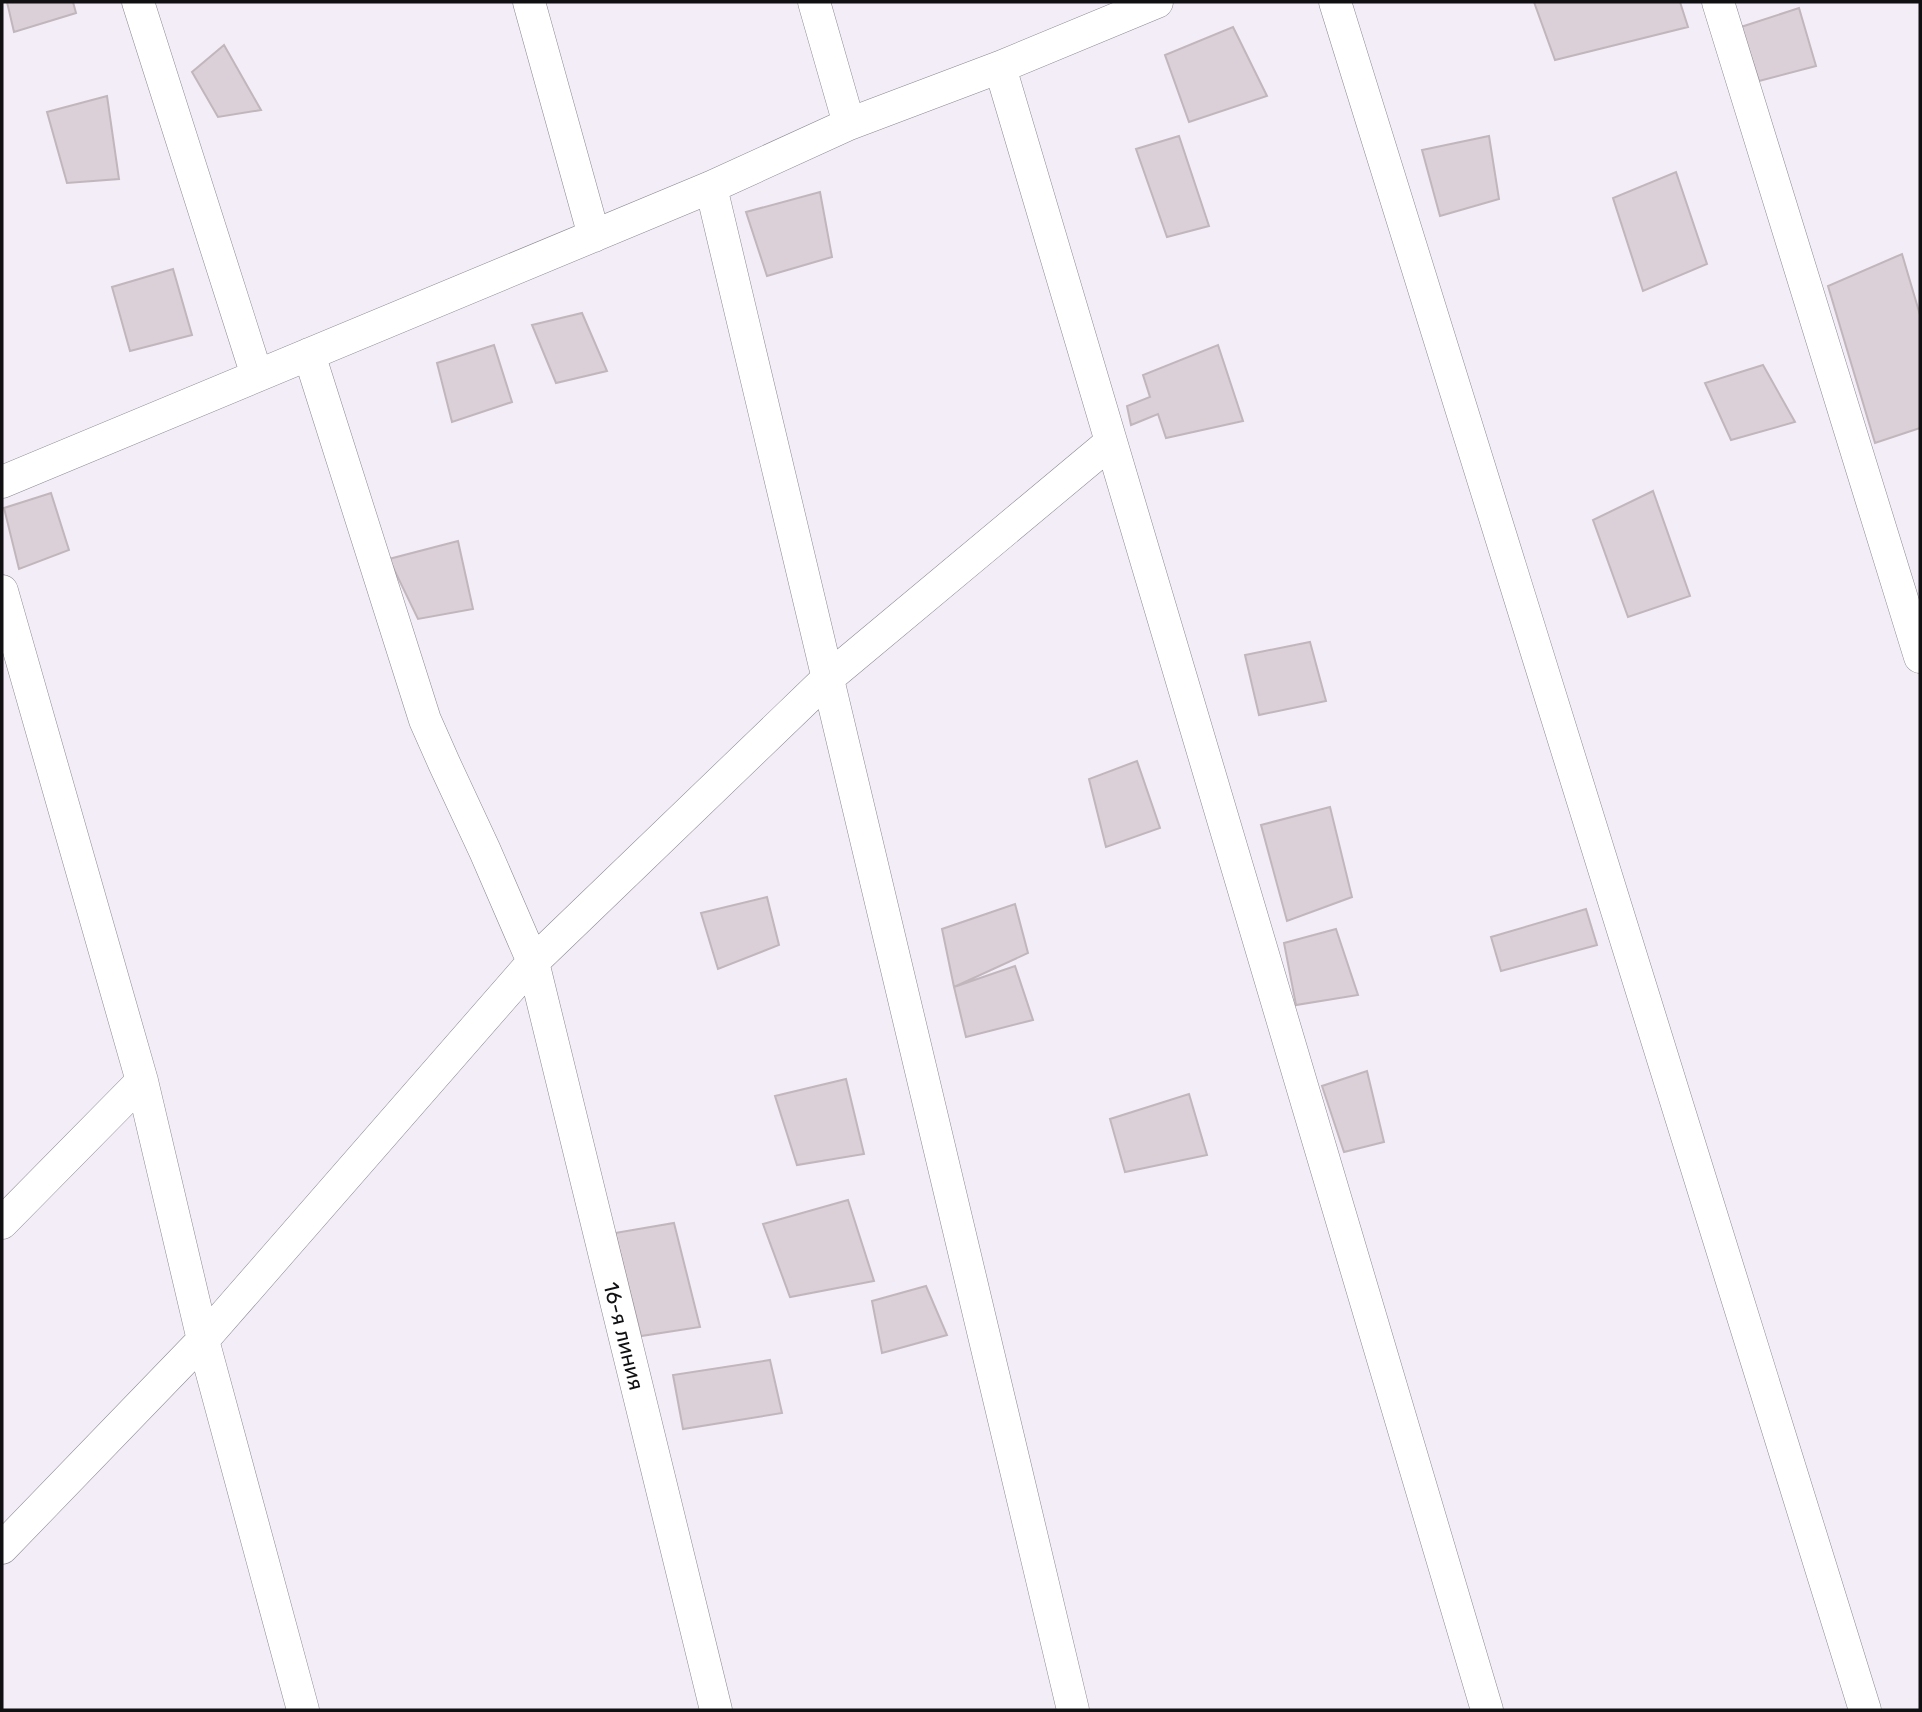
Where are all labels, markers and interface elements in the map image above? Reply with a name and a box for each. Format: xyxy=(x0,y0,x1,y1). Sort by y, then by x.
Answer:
street label: 16-я линия xyxy=(599,1279,649,1393)

